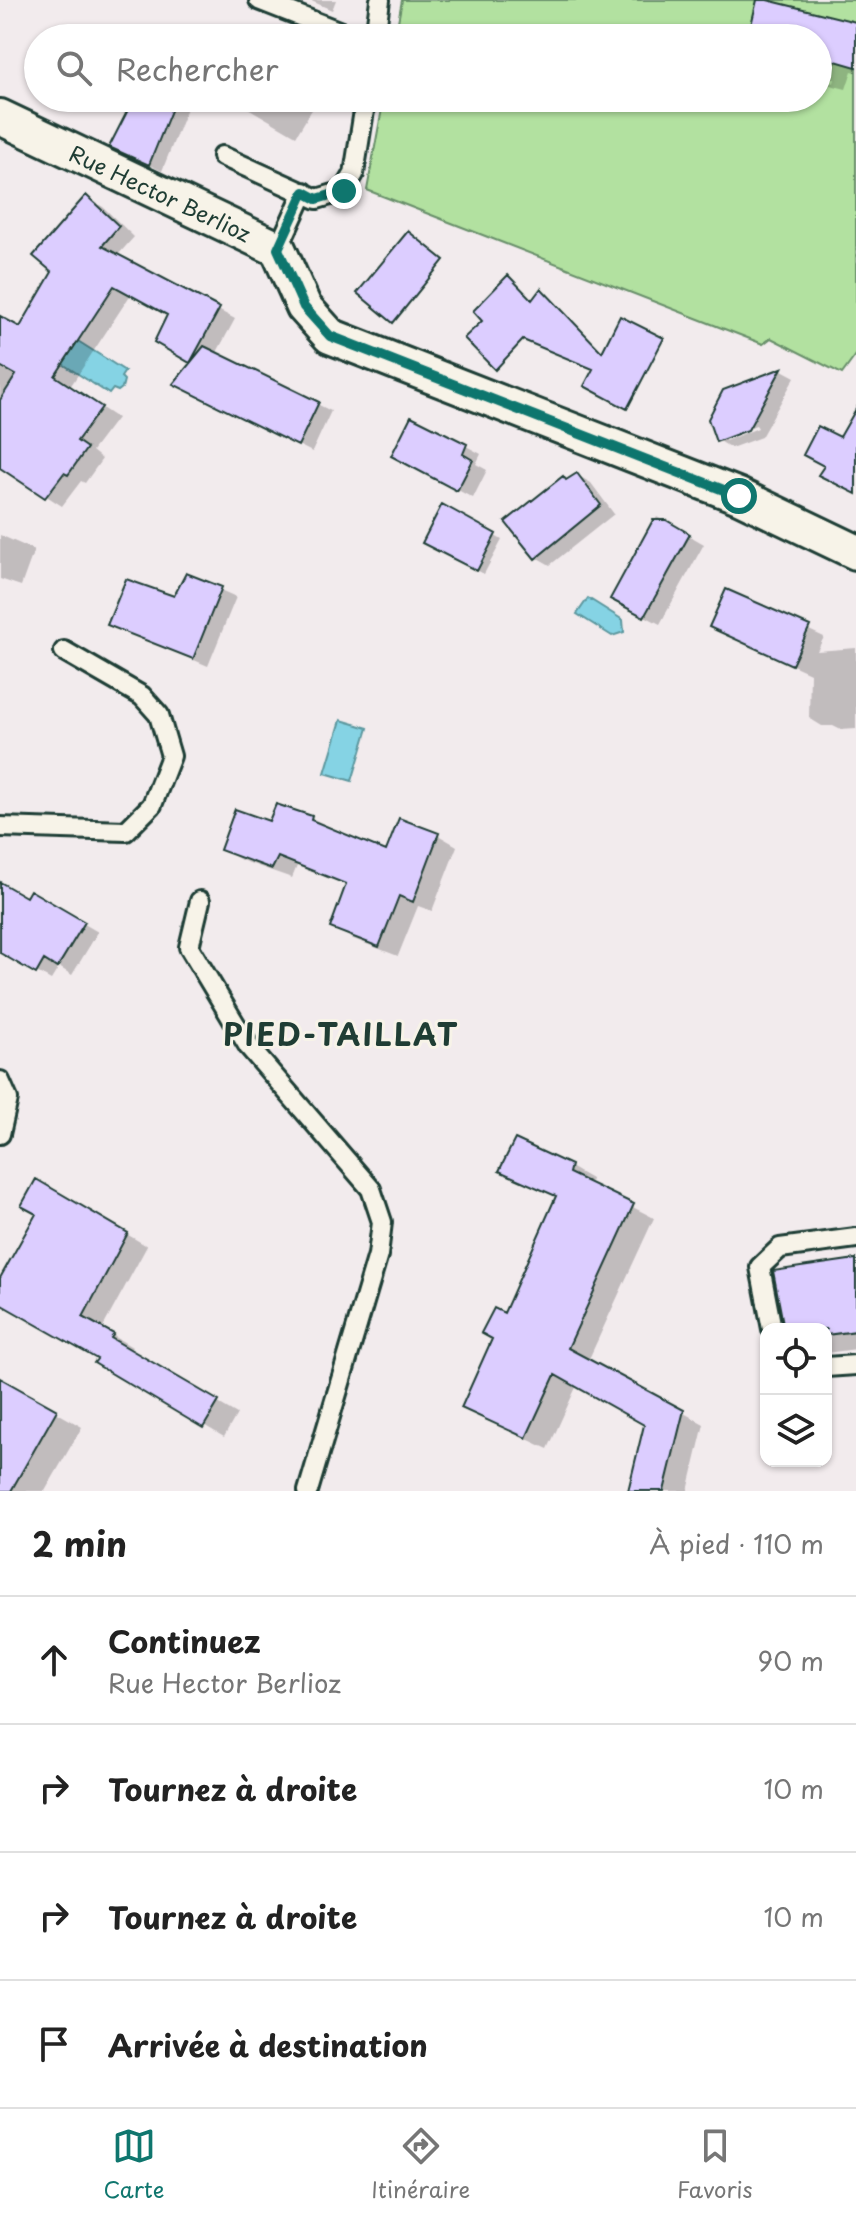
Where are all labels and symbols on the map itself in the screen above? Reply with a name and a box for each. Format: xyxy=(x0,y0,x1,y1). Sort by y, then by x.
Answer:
street label: Rue Hector Berlioz xyxy=(64,136,257,249)
route end xyxy=(326,173,362,209)
route start xyxy=(721,478,757,514)
district label: PIED-TAILLAT xyxy=(223,1011,459,1056)

